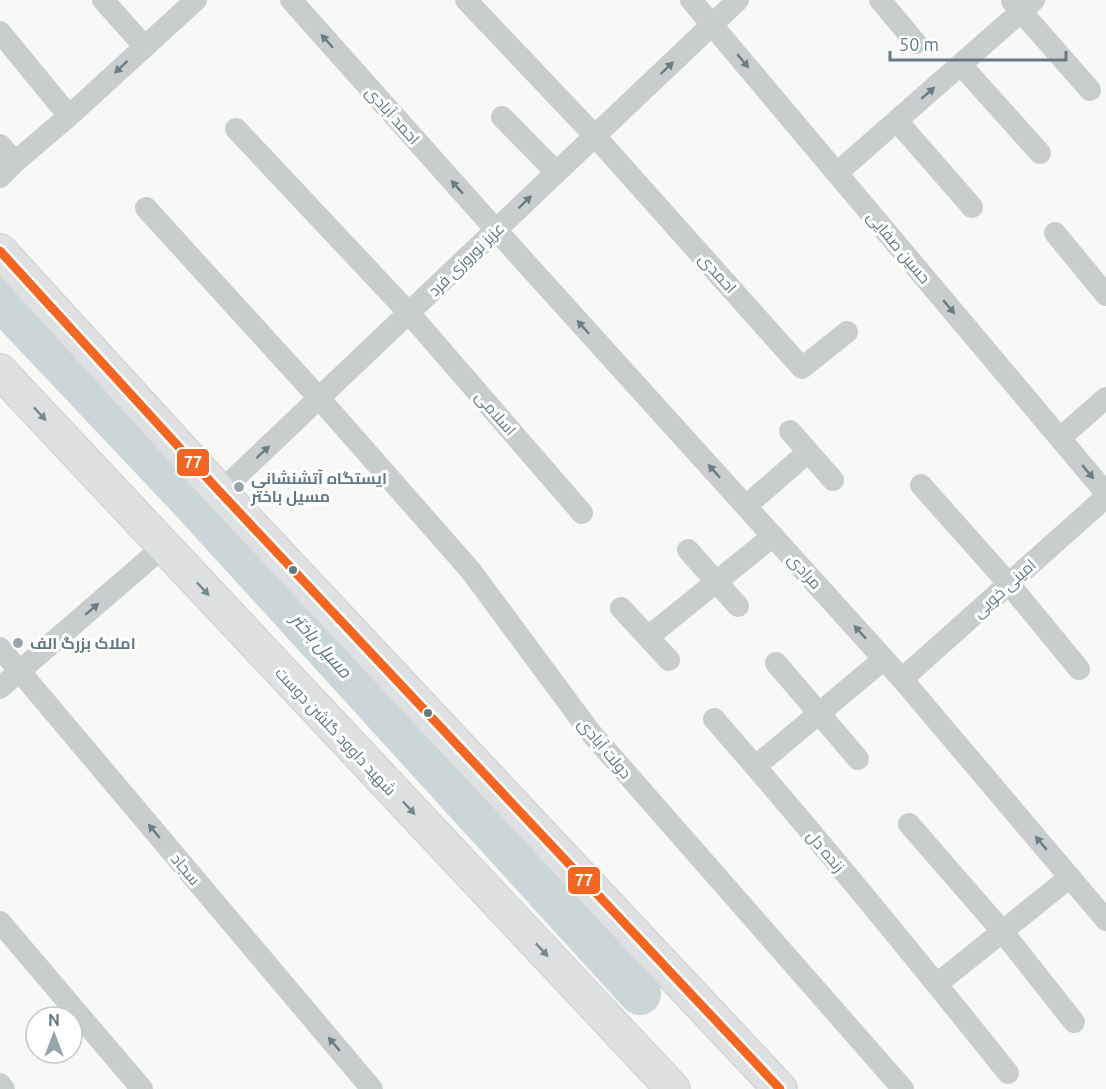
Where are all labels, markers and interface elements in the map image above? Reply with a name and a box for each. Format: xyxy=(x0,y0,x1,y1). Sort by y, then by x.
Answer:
scale bar xyxy=(890,24,1066,62)
one-way arrow xyxy=(321,34,334,49)
text: 50 m xyxy=(899,34,939,54)
one-way arrow xyxy=(736,53,749,69)
one-way arrow xyxy=(114,60,129,74)
one-way arrow xyxy=(659,61,673,75)
street label: احمد آبادی xyxy=(361,82,424,149)
one-way arrow xyxy=(921,86,936,100)
one-way arrow xyxy=(451,180,464,195)
one-way arrow xyxy=(518,195,533,209)
street label: حسین صفایی xyxy=(862,207,934,288)
street label: عزیز نوروزی فرد xyxy=(425,219,509,301)
street label: احمدی xyxy=(694,250,740,298)
one-way arrow xyxy=(942,299,955,314)
one-way arrow xyxy=(577,320,590,335)
street label: اسلامی xyxy=(470,387,520,440)
one-way arrow xyxy=(33,406,46,421)
one-way arrow xyxy=(255,445,270,459)
line badge: 77 xyxy=(176,448,210,477)
text: 77 xyxy=(184,453,202,471)
one-way arrow xyxy=(1081,464,1094,479)
one-way arrow xyxy=(708,465,722,479)
place label: ایستگاه آتشنشانی مسیل باختر xyxy=(250,469,387,506)
marker: ایستگاه آتشنشانی مسیل باختر xyxy=(232,480,246,494)
street label: مرادی xyxy=(783,550,826,594)
street label: امینی خویی xyxy=(969,555,1040,622)
unlabelled marker xyxy=(287,564,299,576)
one-way arrow xyxy=(196,581,209,596)
one-way arrow xyxy=(84,603,99,616)
water label: مسیل باختر xyxy=(285,607,356,683)
one-way arrow xyxy=(853,625,867,639)
place label: املاک بزرگ الف xyxy=(30,634,136,653)
marker: املاک بزرگ الف xyxy=(11,636,25,650)
street label: شهید داوود گلشن دوست xyxy=(271,663,400,800)
unlabelled marker xyxy=(422,707,434,719)
street label: دولت آبادی xyxy=(573,714,635,783)
one-way arrow xyxy=(402,800,416,815)
one-way arrow xyxy=(148,824,161,839)
street label: زنده دل xyxy=(802,827,848,877)
one-way arrow xyxy=(1035,836,1048,851)
street label: سجاد xyxy=(167,850,204,889)
line badge: 77 xyxy=(567,866,601,895)
text: 77 xyxy=(575,871,593,889)
one-way arrow xyxy=(535,942,549,956)
north arrow xyxy=(24,1005,84,1065)
text: N xyxy=(48,1011,60,1029)
one-way arrow xyxy=(328,1037,341,1052)

